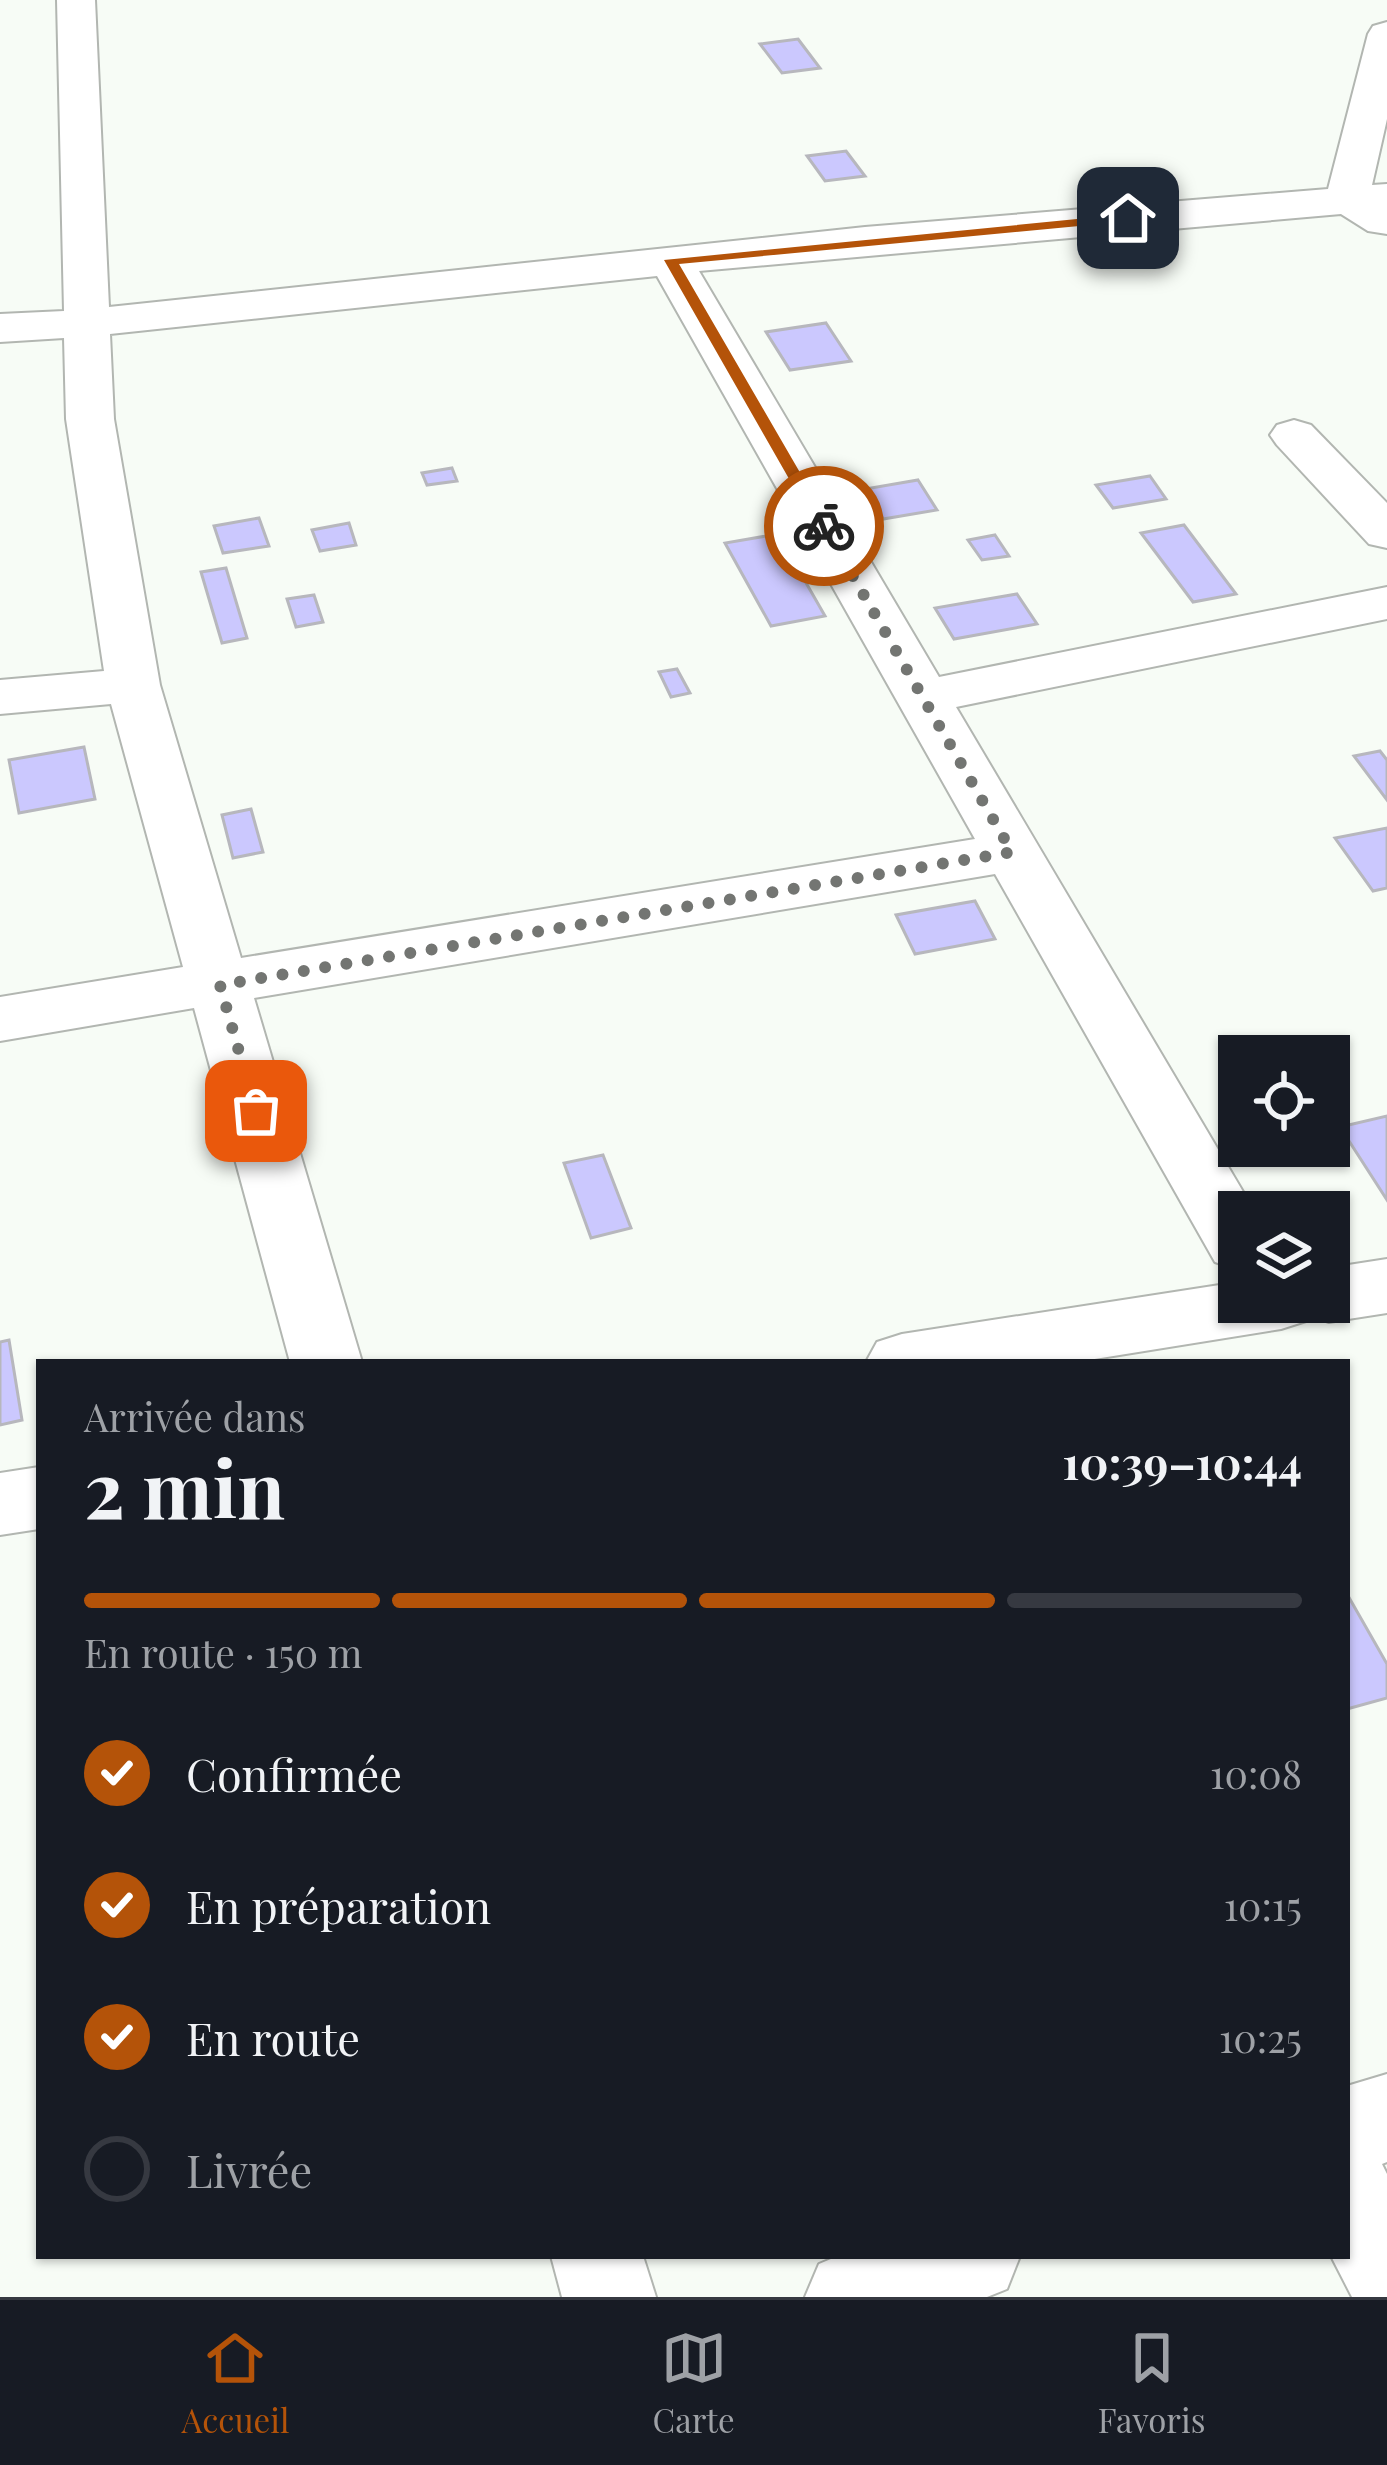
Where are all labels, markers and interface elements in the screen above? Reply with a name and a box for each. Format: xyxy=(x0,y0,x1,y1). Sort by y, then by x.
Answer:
pin xyxy=(1077,167,1179,269)
icon: home xyxy=(1095,185,1161,251)
courier xyxy=(764,466,884,586)
icon: bike xyxy=(791,493,857,559)
map controls xyxy=(1218,1035,1350,1323)
button: locate xyxy=(1218,1035,1350,1167)
pin xyxy=(205,1060,307,1162)
icon: bag xyxy=(223,1078,289,1144)
button: layers xyxy=(1218,1191,1350,1323)
text: Arrivée dans xyxy=(84,1390,305,1442)
text: 10:39–10:44 xyxy=(1062,1431,1302,1491)
text: 2 min xyxy=(84,1435,285,1539)
text: En route · 150 m xyxy=(84,1626,363,1678)
icon: check xyxy=(84,1740,150,1806)
text: Confirmée xyxy=(186,1743,402,1803)
text: 10:08 xyxy=(1210,1747,1302,1799)
icon: check xyxy=(84,1872,150,1938)
text: En préparation xyxy=(186,1875,491,1935)
text: 10:15 xyxy=(1224,1879,1302,1931)
icon: check xyxy=(84,2004,150,2070)
text: En route xyxy=(186,2007,360,2067)
text: 10:25 xyxy=(1219,2011,1302,2063)
text: Livrée xyxy=(186,2139,312,2199)
tab: Accueil xyxy=(182,2325,289,2441)
tab: Carte xyxy=(653,2325,735,2441)
tab: Favoris xyxy=(1098,2325,1205,2441)

